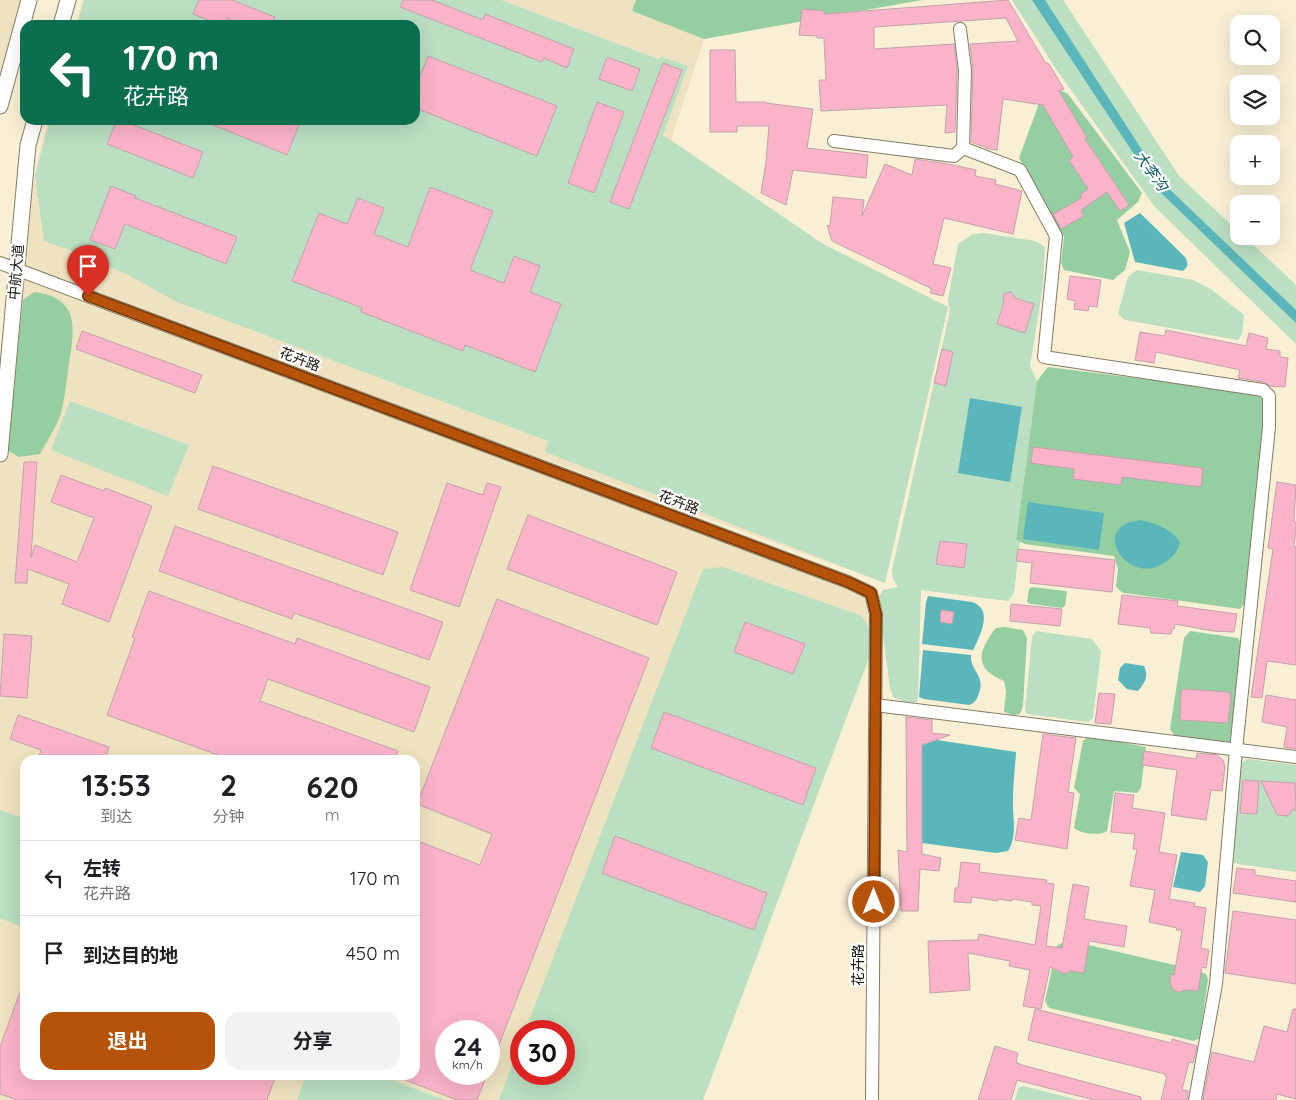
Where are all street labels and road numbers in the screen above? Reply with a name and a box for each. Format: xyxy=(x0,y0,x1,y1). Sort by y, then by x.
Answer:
street label: 中航大道 xyxy=(5,243,27,301)
street label: 花卉路 xyxy=(277,343,323,375)
street label: 花卉路 xyxy=(656,486,702,518)
street label: 花卉路 xyxy=(849,944,867,986)

